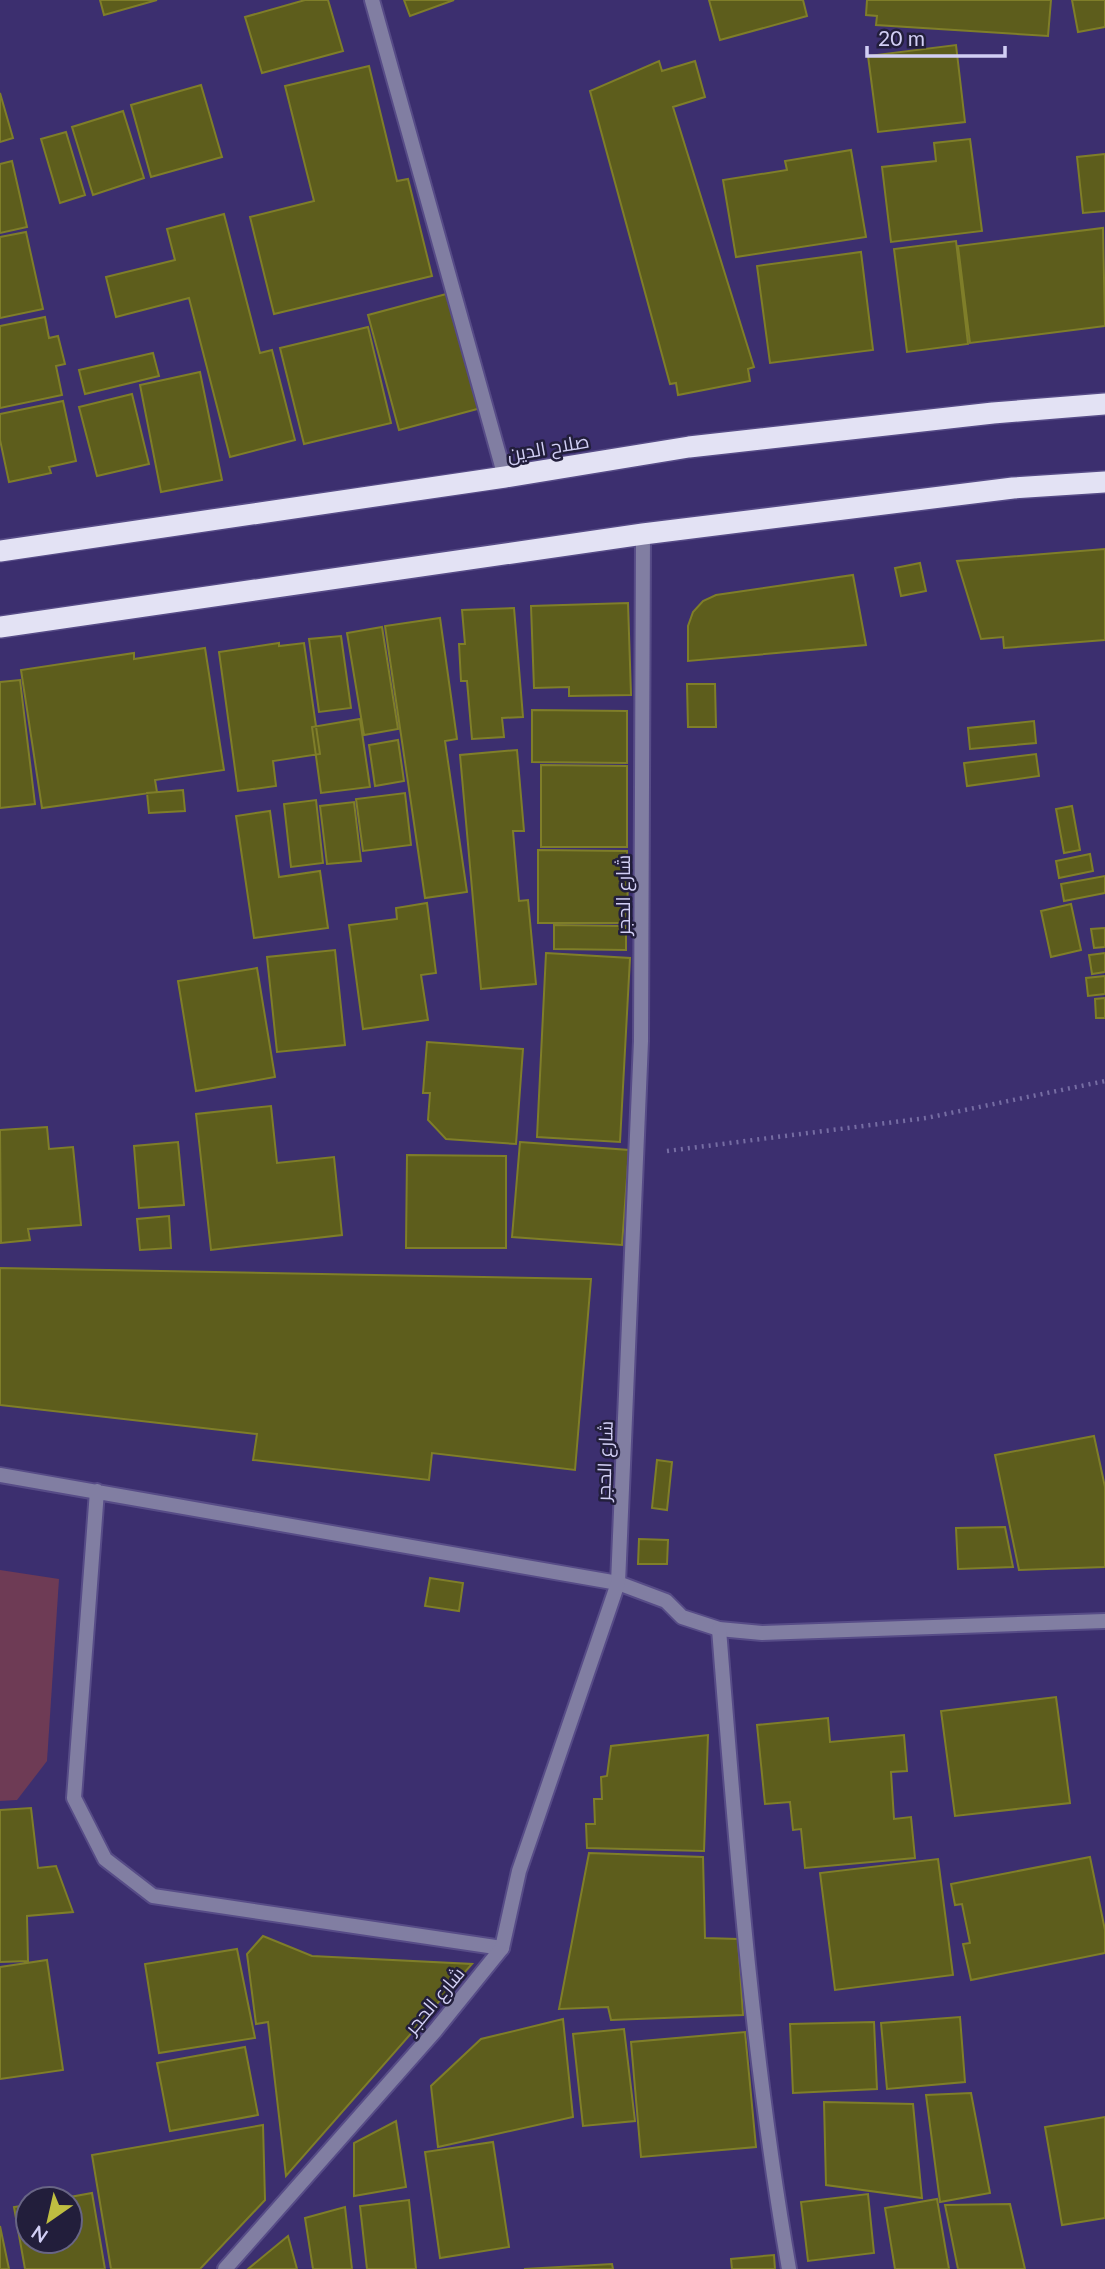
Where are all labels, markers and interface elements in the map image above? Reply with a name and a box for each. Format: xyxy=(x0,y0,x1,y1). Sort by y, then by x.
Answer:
scale bar xyxy=(867,14,1005,58)
text: 20 m xyxy=(878,25,925,50)
street label: صلاح الدين xyxy=(505,428,591,468)
street label: شارع الحجر xyxy=(611,855,637,936)
street label: شارع الحجر xyxy=(591,1420,620,1503)
street label: شارع الحجر xyxy=(399,1962,471,2041)
north arrow xyxy=(14,2185,84,2255)
text: N xyxy=(27,2221,52,2248)

